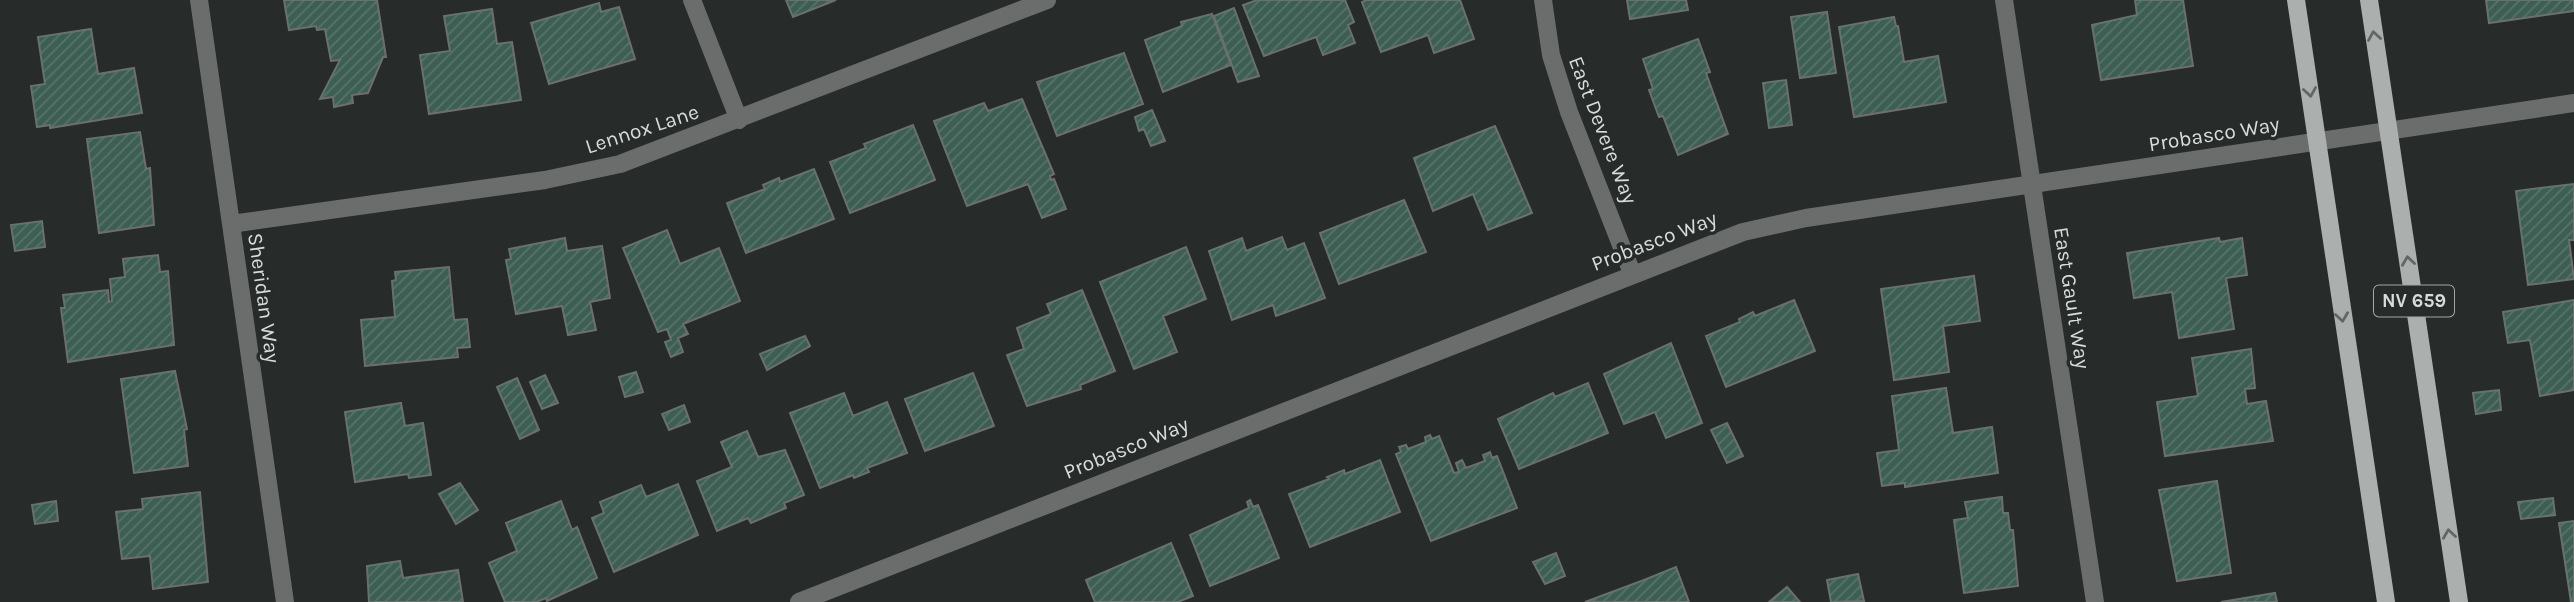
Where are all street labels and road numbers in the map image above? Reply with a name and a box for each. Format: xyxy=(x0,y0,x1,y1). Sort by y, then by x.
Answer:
street label: East Devere Way xyxy=(1564,53,1642,207)
street label: Lennox Lane xyxy=(582,99,702,159)
street label: Probasco Way xyxy=(2147,112,2282,156)
street label: Probasco Way xyxy=(1588,206,1720,276)
street label: East Gault Way xyxy=(2049,225,2095,371)
street label: Sheridan Way xyxy=(243,231,285,365)
road number: NV 659 xyxy=(2374,286,2454,316)
street label: Probasco Way xyxy=(1060,412,1192,484)

